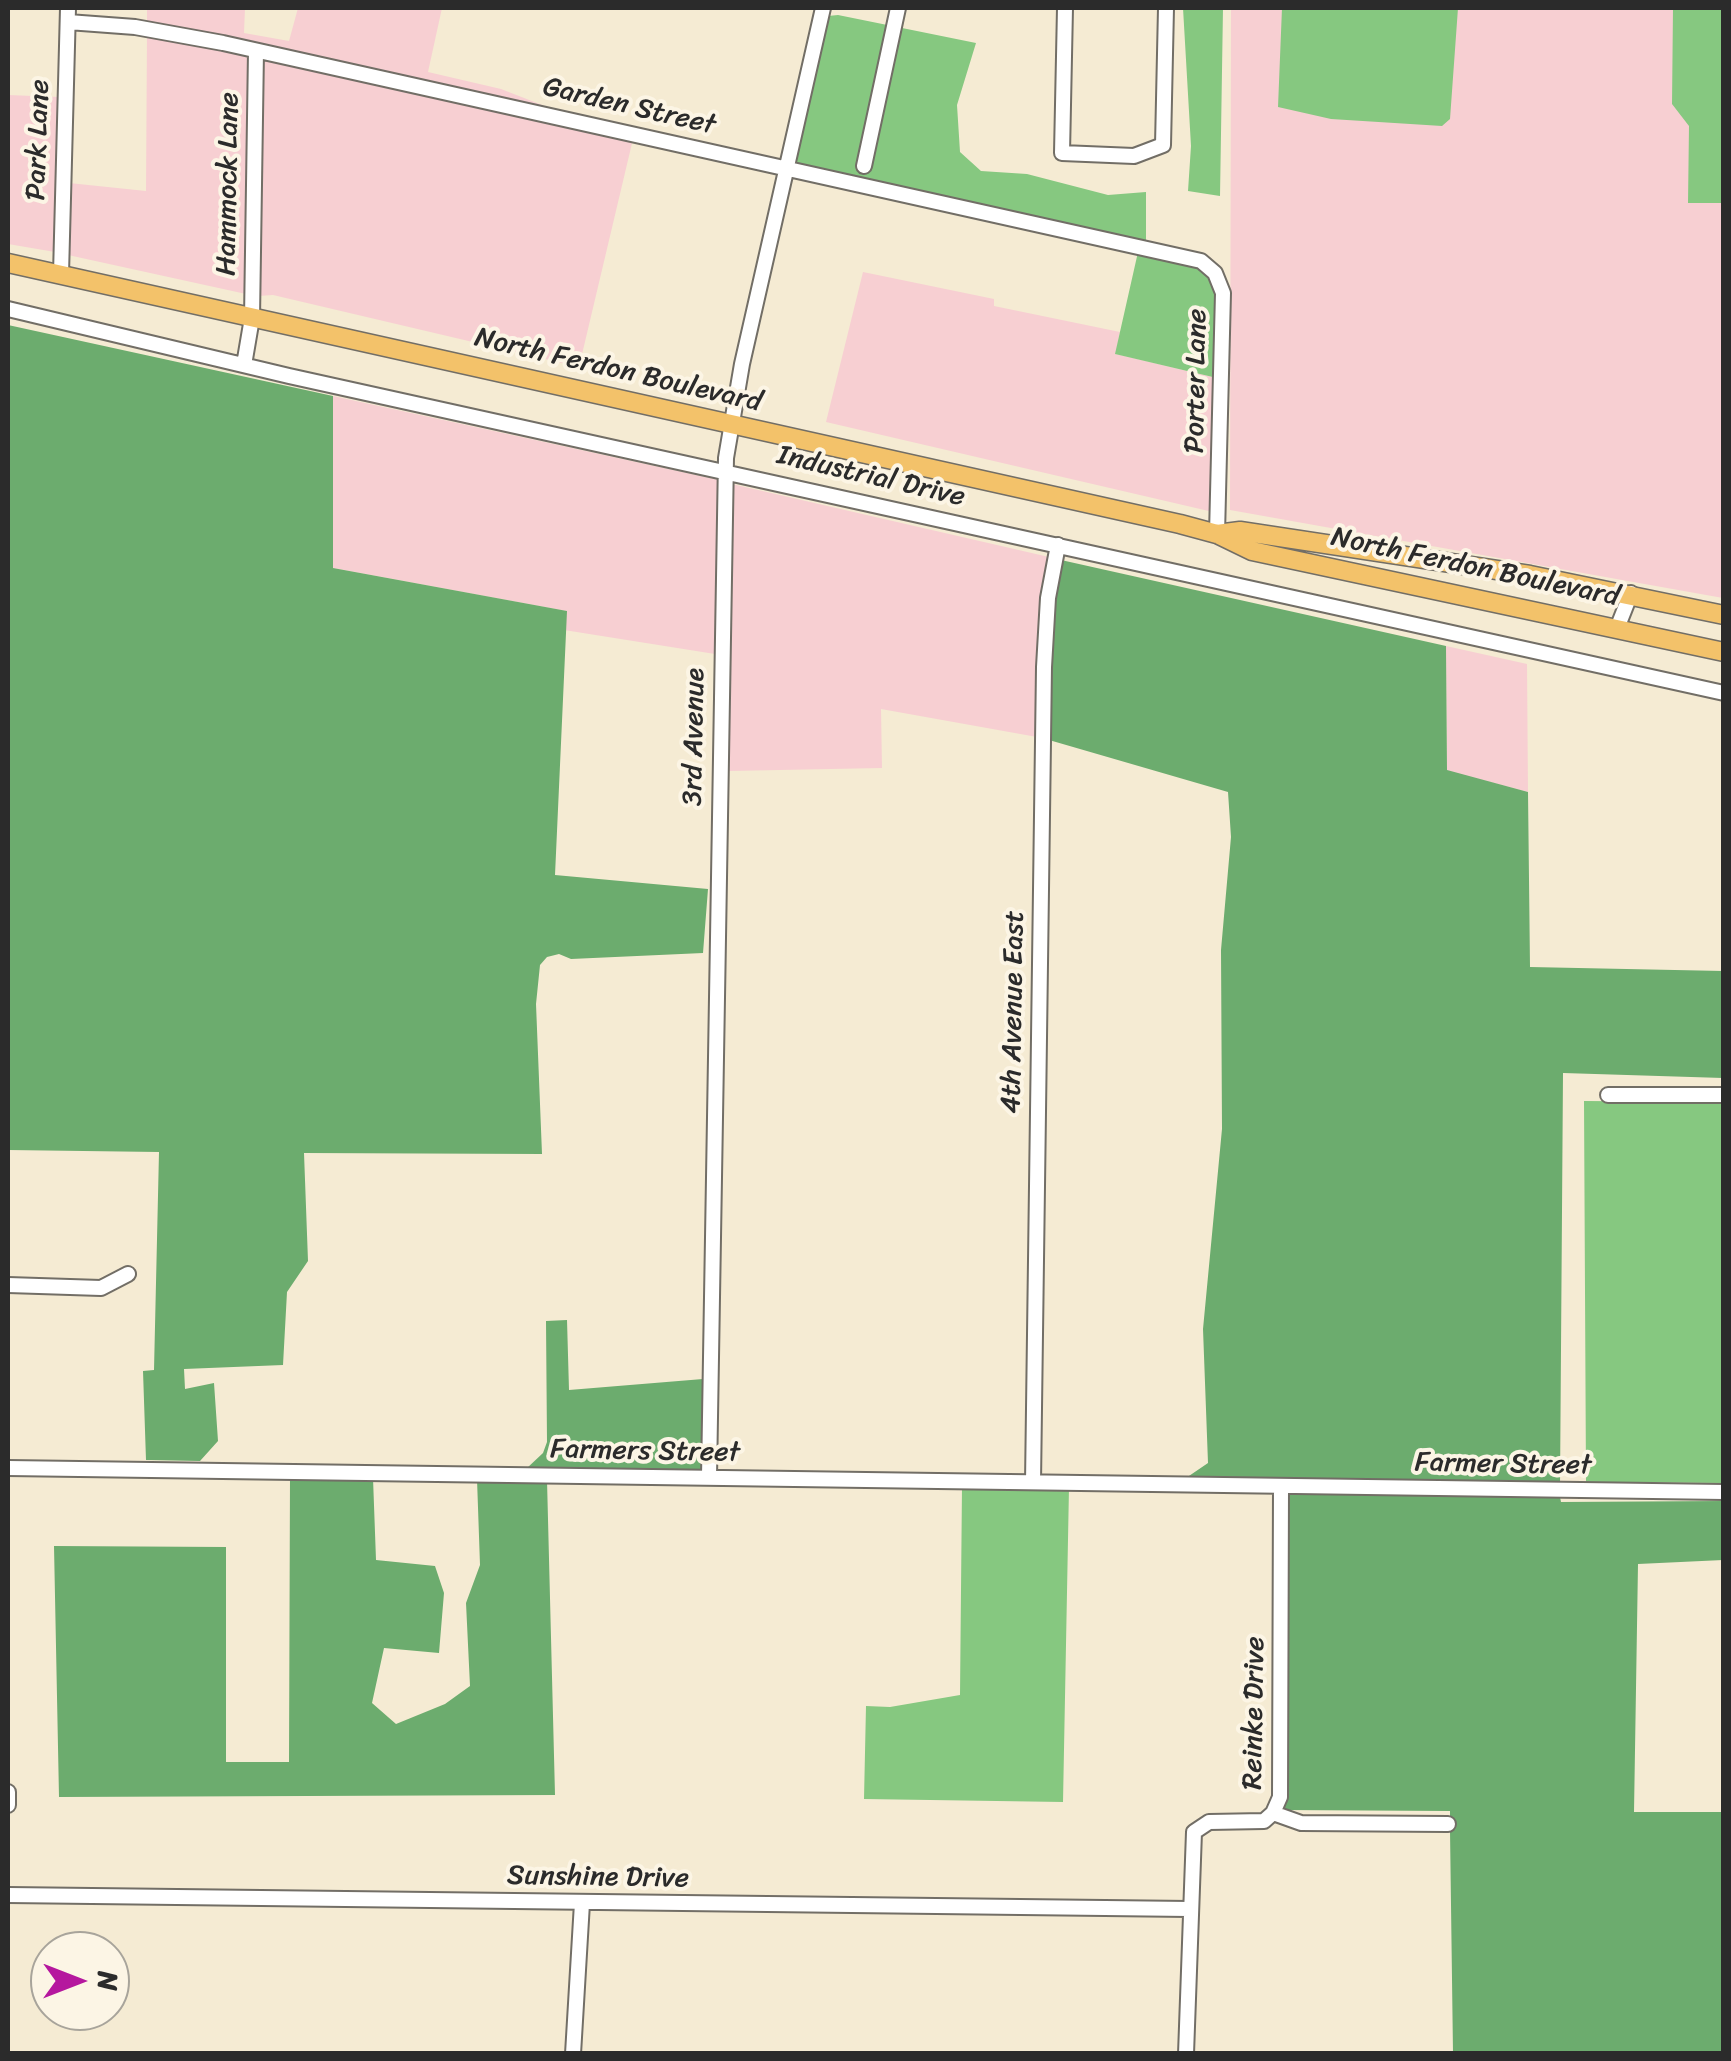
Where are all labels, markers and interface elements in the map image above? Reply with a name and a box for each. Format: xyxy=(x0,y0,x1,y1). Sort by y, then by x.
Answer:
street label: Garden Street xyxy=(539,71,719,143)
street label: Park Lane xyxy=(20,79,58,201)
street label: Hammock Lane xyxy=(211,92,247,276)
street label: Porter Lane xyxy=(1179,308,1215,454)
street label: North Ferdon Boulevard xyxy=(471,322,765,420)
street label: Industrial Drive xyxy=(774,439,968,515)
street label: North Ferdon Boulevard xyxy=(1328,521,1622,615)
street label: 3rd Avenue xyxy=(677,668,713,806)
street label: 4th Avenue East xyxy=(995,910,1033,1114)
street label: Farmers Street xyxy=(550,1434,740,1470)
street label: Farmer Street xyxy=(1414,1447,1592,1483)
street label: Reinke Drive xyxy=(1237,1636,1273,1790)
street label: Sunshine Drive xyxy=(507,1860,689,1896)
north arrow xyxy=(30,1931,130,2031)
text: N xyxy=(84,1971,133,1991)

